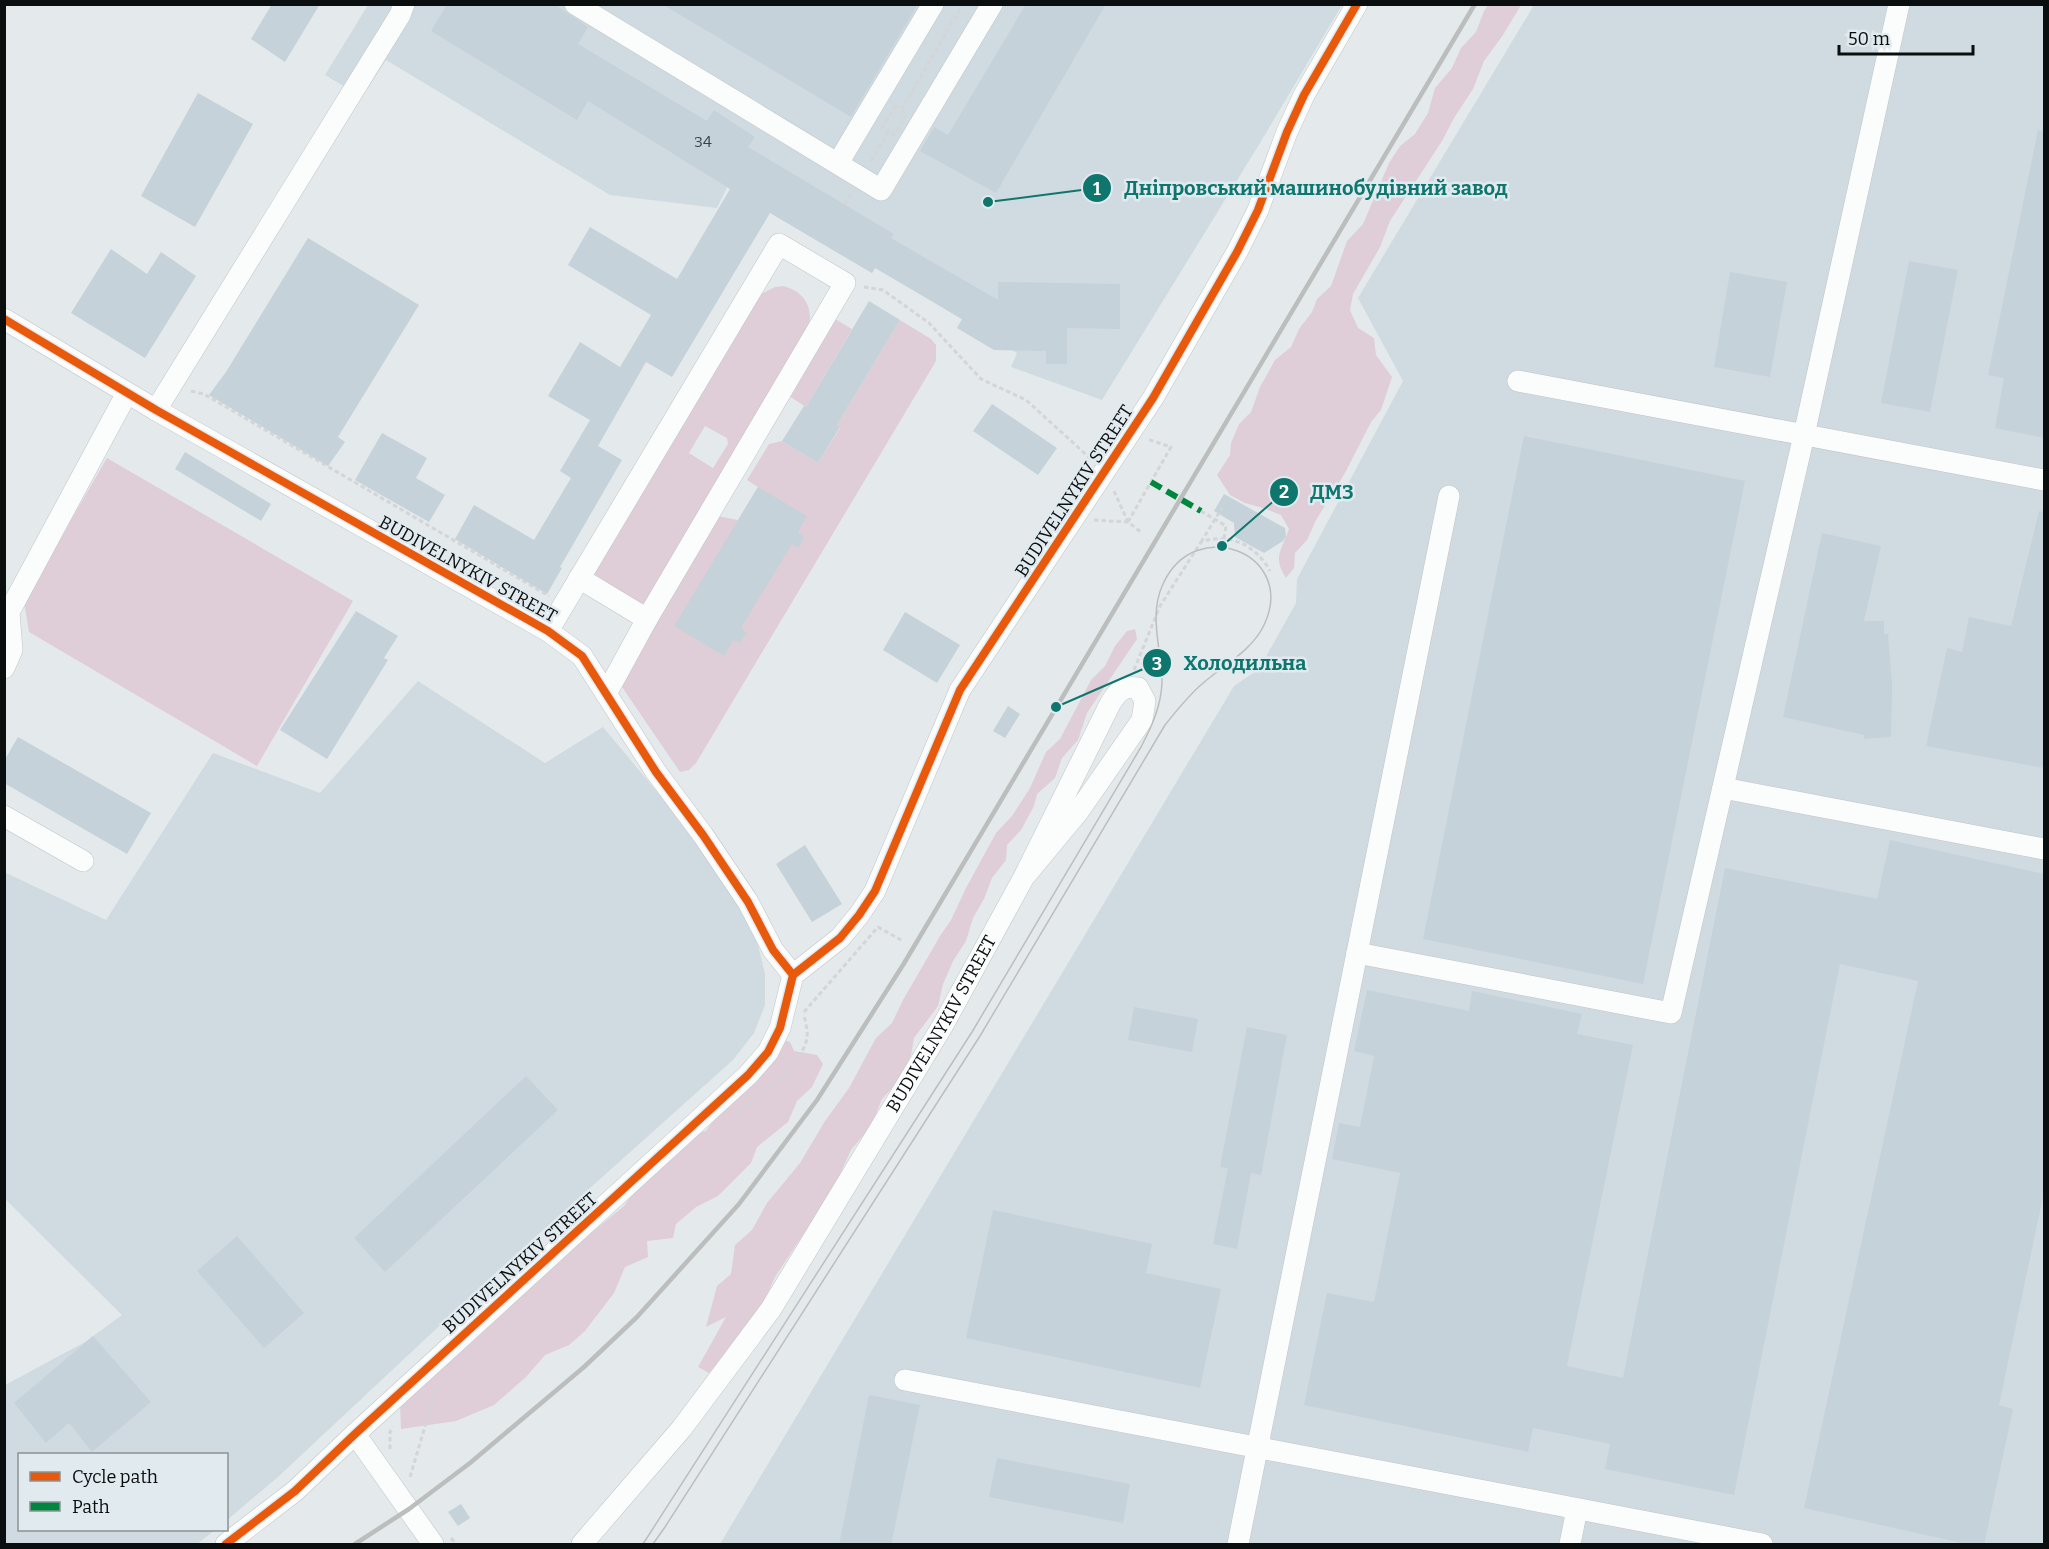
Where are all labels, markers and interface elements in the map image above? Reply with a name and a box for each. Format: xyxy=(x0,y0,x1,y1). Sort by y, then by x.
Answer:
scale bar xyxy=(1839,18,1972,56)
text: 50 m xyxy=(1848,28,1890,50)
house number: 34 xyxy=(694,133,712,151)
callout: Дніпровський машинобудівний завод xyxy=(1082,169,1520,207)
text: Дніпровський машинобудівний завод xyxy=(1124,176,1508,200)
text: 1 xyxy=(1093,178,1101,200)
street label: BUDIVELNYKIV STREET xyxy=(1010,401,1138,581)
callout: ДМЗ xyxy=(1269,473,1366,511)
text: ДМЗ xyxy=(1310,480,1354,504)
text: 2 xyxy=(1279,481,1289,503)
street label: BUDIVELNYKIV STREET xyxy=(375,511,561,627)
callout: Холодильна xyxy=(1142,644,1319,682)
text: Холодильна xyxy=(1184,651,1306,675)
text: 3 xyxy=(1152,653,1162,675)
street label: BUDIVELNYKIV STREET xyxy=(882,931,1001,1116)
street label: BUDIVELNYKIV STREET xyxy=(438,1188,602,1338)
legend xyxy=(18,1453,228,1531)
text: Cycle path xyxy=(72,1466,158,1488)
text: Path xyxy=(72,1496,110,1518)

